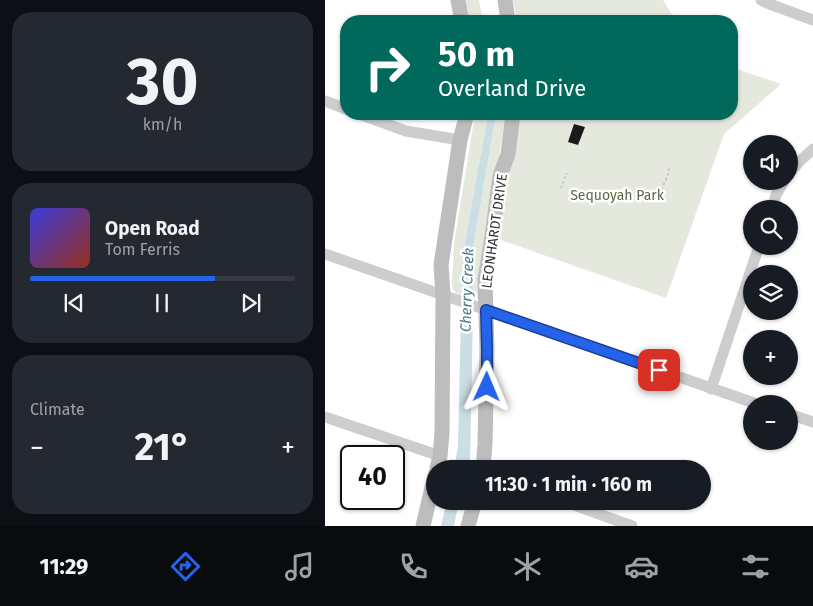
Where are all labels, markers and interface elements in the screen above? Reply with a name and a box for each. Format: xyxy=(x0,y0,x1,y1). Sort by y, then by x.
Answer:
text: 50 m xyxy=(438,33,515,75)
icon: right xyxy=(355,35,420,100)
text: 30 xyxy=(127,43,198,121)
text: Overland Drive xyxy=(438,75,586,102)
text: km/h xyxy=(143,115,182,134)
map controls xyxy=(743,135,798,450)
button: sound xyxy=(743,135,798,190)
street label: LEONHARDT DRIVE xyxy=(478,172,511,290)
park label: Sequoyah Park xyxy=(570,187,665,204)
button: search xyxy=(743,200,798,255)
text: Open Road xyxy=(105,217,200,240)
text: Tom Ferris xyxy=(105,240,180,259)
water label: Cherry Creek xyxy=(457,248,477,332)
button: layers xyxy=(743,265,798,320)
icon: previous xyxy=(60,289,88,317)
icon: pause xyxy=(148,289,176,317)
icon: next xyxy=(237,289,265,317)
button: + xyxy=(743,330,798,385)
pin xyxy=(638,349,680,391)
icon: arrive xyxy=(645,356,673,384)
position arrow xyxy=(460,360,512,412)
button: − xyxy=(743,395,798,450)
text: Climate xyxy=(30,400,85,419)
text: 21° xyxy=(134,424,191,470)
text: − xyxy=(30,431,44,464)
text: + xyxy=(281,431,295,464)
speed limit sign: 40 xyxy=(340,445,405,510)
text: 11:30 · 1 min · 160 m xyxy=(485,473,652,496)
icon: directions xyxy=(168,549,203,584)
icon: music xyxy=(282,549,317,584)
icon: phone xyxy=(396,549,431,584)
icon: climate xyxy=(510,549,545,584)
icon: car xyxy=(624,549,659,584)
icon: filters xyxy=(738,549,773,584)
text: 11:29 xyxy=(40,553,88,580)

